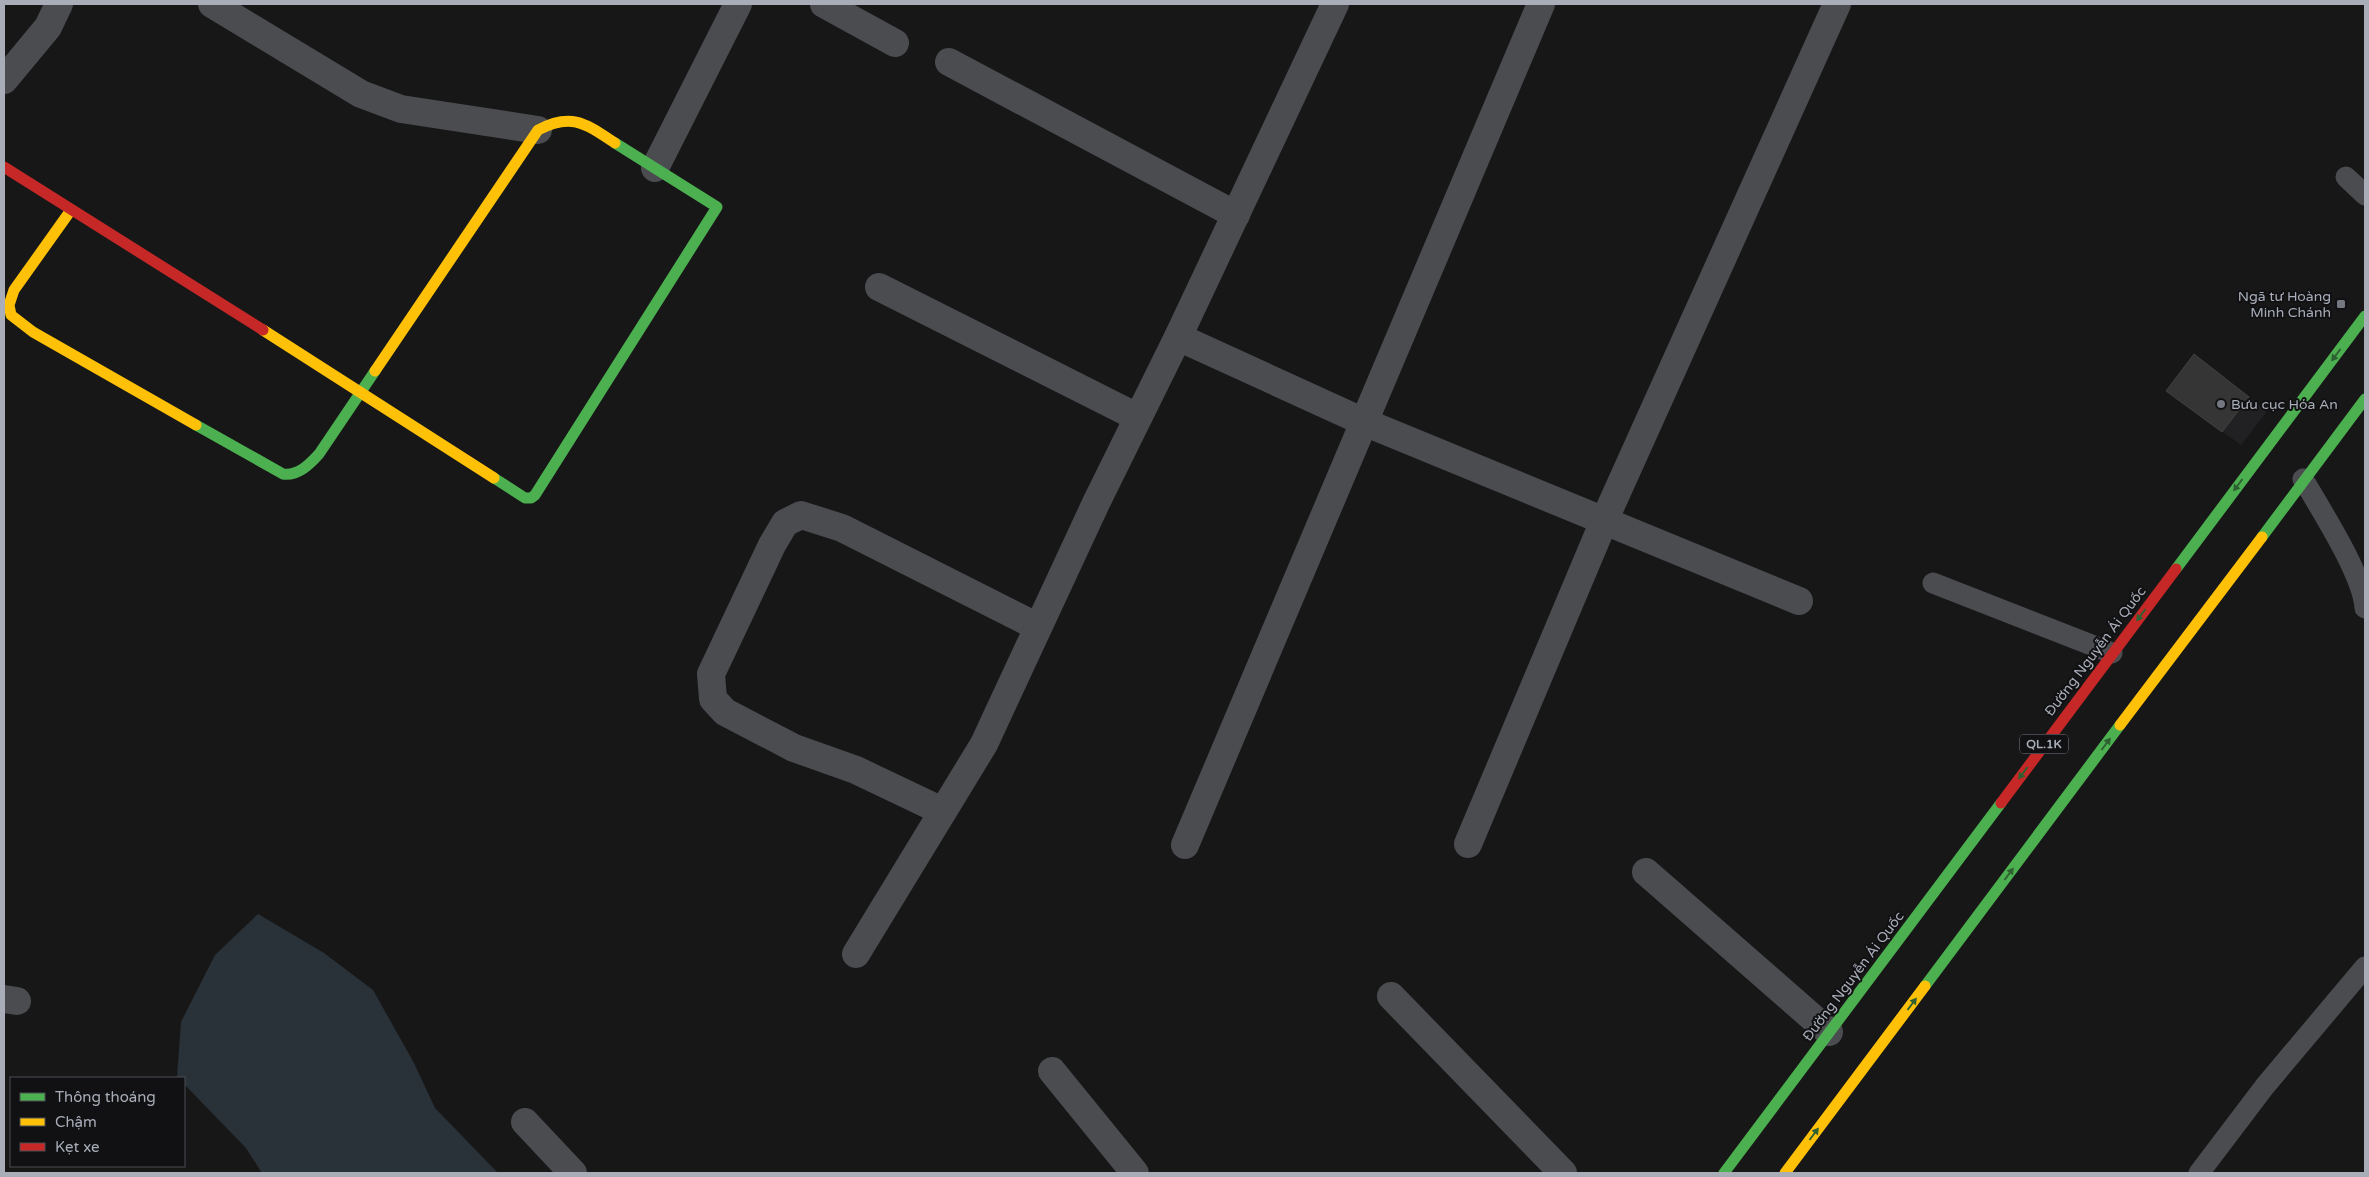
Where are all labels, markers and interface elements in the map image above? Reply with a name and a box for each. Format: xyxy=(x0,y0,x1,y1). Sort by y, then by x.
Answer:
place label: Ngã tư Hoàng Minh Chánh xyxy=(2238,288,2331,321)
marker: Ngã tư Hoàng Minh Chánh xyxy=(2335,298,2347,310)
one-way arrow xyxy=(2330,348,2341,361)
place label: Bưu cục Hóa An xyxy=(2231,396,2338,413)
marker: Bưu cục Hóa An xyxy=(2215,398,2227,410)
one-way arrow xyxy=(2233,478,2243,492)
street label: Đường Nguyễn Ái Quốc xyxy=(2041,583,2150,719)
one-way arrow xyxy=(2136,608,2146,622)
road number: QL.1K xyxy=(2020,734,2068,754)
one-way arrow xyxy=(2101,737,2111,751)
one-way arrow xyxy=(2017,766,2028,779)
one-way arrow xyxy=(2004,867,2014,881)
street label: Đường Nguyễn Ái Quốc xyxy=(1799,908,1908,1044)
one-way arrow xyxy=(1906,998,1917,1011)
legend xyxy=(10,1077,185,1167)
text: Thông thoáng xyxy=(55,1088,156,1106)
text: Chậm xyxy=(55,1113,97,1131)
one-way arrow xyxy=(1809,1128,1820,1141)
text: Kẹt xe xyxy=(55,1138,100,1156)

